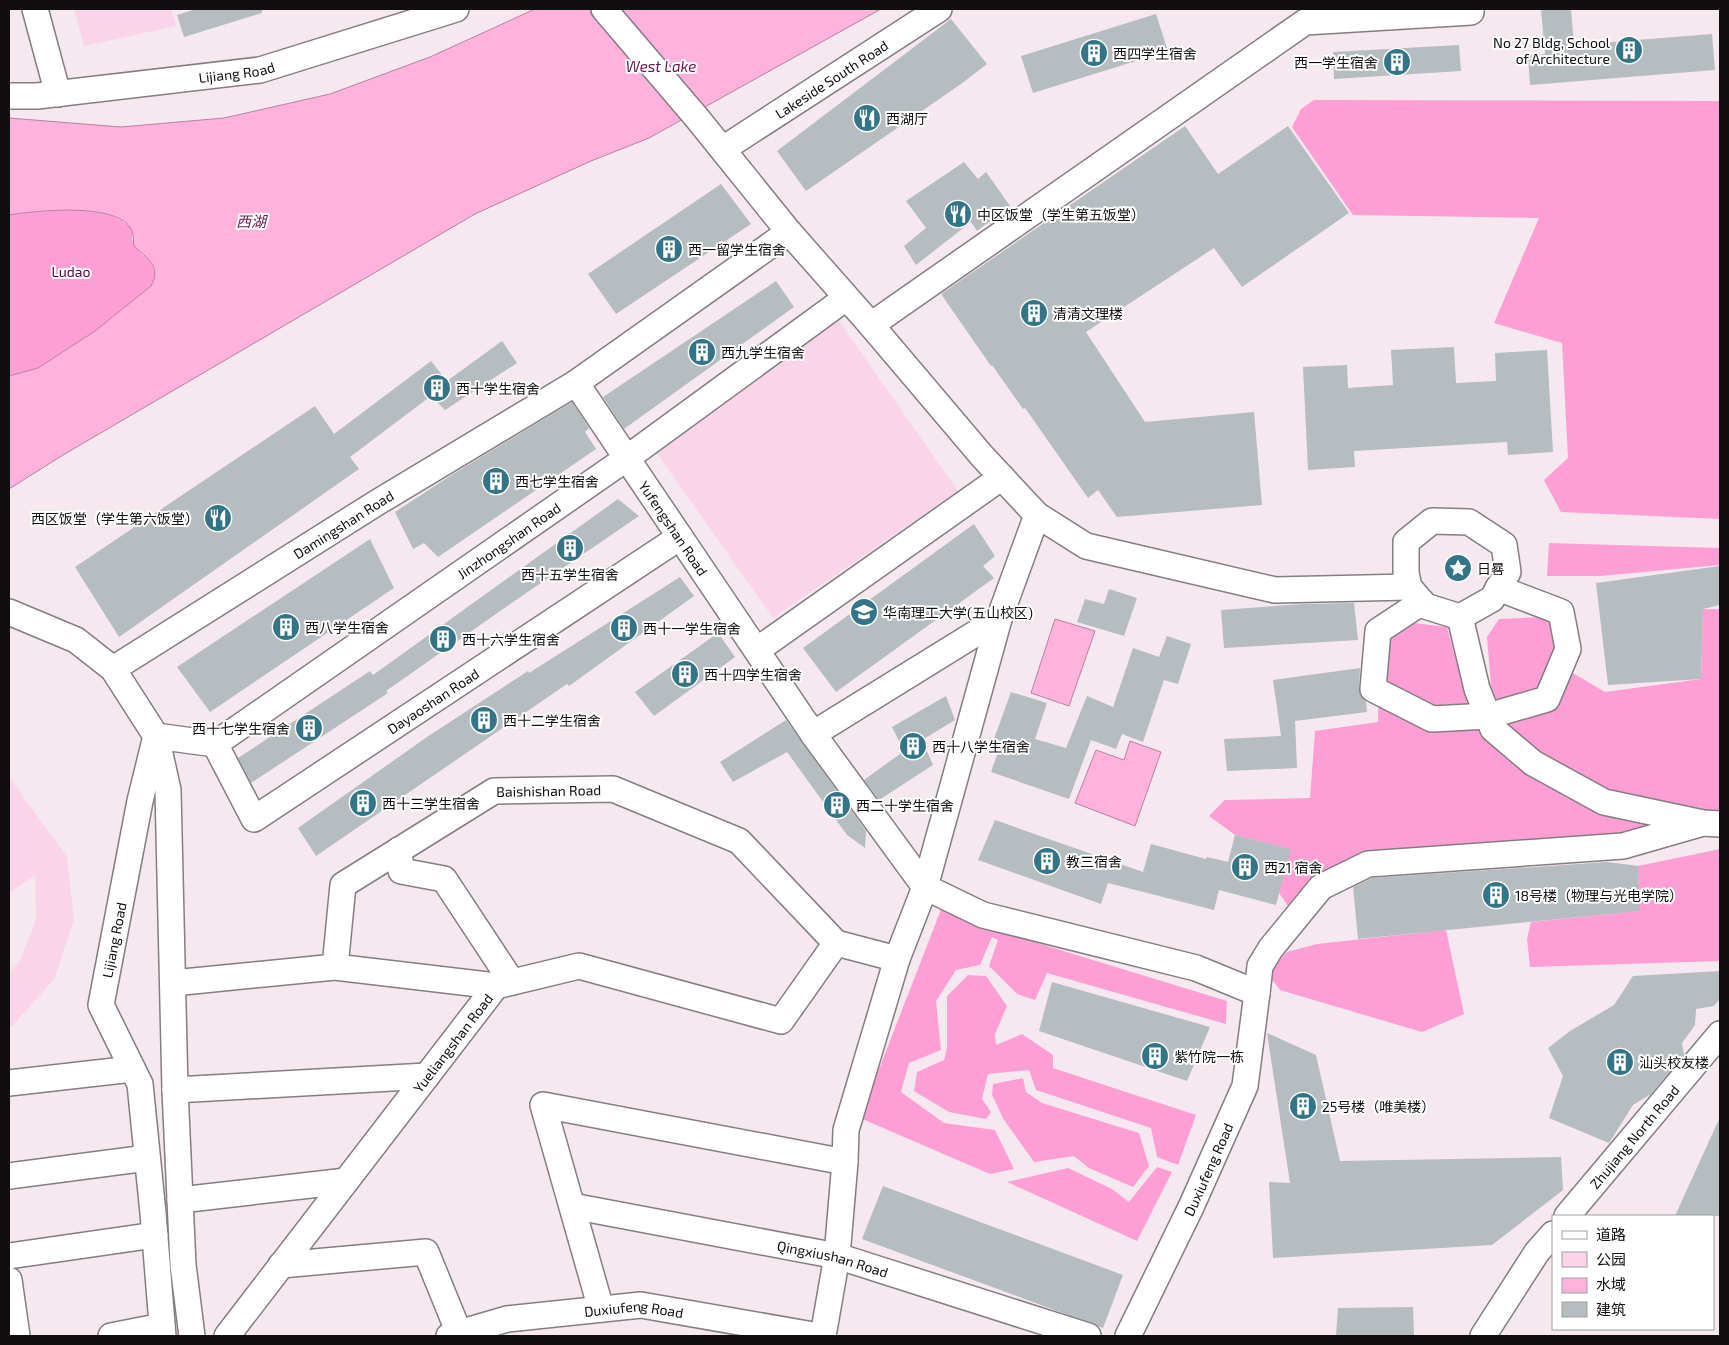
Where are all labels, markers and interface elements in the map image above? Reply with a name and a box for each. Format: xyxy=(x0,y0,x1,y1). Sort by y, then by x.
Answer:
place label: No 27 Bldg, School of Architecture xyxy=(1493,34,1611,67)
building icon: No 27 Bldg, School of Architecture xyxy=(1614,35,1644,65)
street label: Lakeside South Road xyxy=(772,36,891,122)
building icon: 西四学生宿舍 xyxy=(1079,38,1109,68)
place label: 西四学生宿舍 xyxy=(1113,45,1197,62)
building icon: 西一学生宿舍 xyxy=(1382,47,1412,77)
place label: 西一学生宿舍 xyxy=(1294,54,1378,71)
street label: Lijiang Road xyxy=(198,57,277,86)
water label: West Lake xyxy=(626,57,696,75)
restaurant icon: 西湖厅 xyxy=(852,103,882,133)
place label: 西湖厅 xyxy=(886,110,928,127)
restaurant icon: 中区饭堂（学生第五饭堂） xyxy=(943,199,973,229)
place label: 中区饭堂（学生第五饭堂） xyxy=(977,206,1145,223)
water label: 西湖 xyxy=(236,212,268,230)
building icon: 西一留学生宿舍 xyxy=(654,234,684,264)
place label: 西一留学生宿舍 xyxy=(688,241,786,258)
park label: Ludao xyxy=(52,263,90,280)
building icon: 清清文理楼 xyxy=(1019,298,1049,328)
place label: 清清文理楼 xyxy=(1053,305,1123,322)
building icon: 西九学生宿舍 xyxy=(687,337,717,367)
place label: 西九学生宿舍 xyxy=(721,344,805,361)
building icon: 西十学生宿舍 xyxy=(422,373,452,403)
place label: 西十学生宿舍 xyxy=(456,380,540,397)
building icon: 西七学生宿舍 xyxy=(481,466,511,496)
place label: 西七学生宿舍 xyxy=(515,473,599,490)
street label: Yufengshan Road xyxy=(636,477,712,578)
street label: Damingshan Road xyxy=(290,486,396,562)
street label: Jinzhongshan Road xyxy=(454,498,564,582)
restaurant icon: 西区饭堂（学生第六饭堂） xyxy=(203,503,233,533)
place label: 西区饭堂（学生第六饭堂） xyxy=(31,510,199,527)
building icon: 西十五学生宿舍 xyxy=(555,533,585,563)
place icon: 日晷 xyxy=(1443,553,1473,583)
place label: 日晷 xyxy=(1477,560,1505,577)
place label: 西十五学生宿舍 xyxy=(521,566,619,583)
school or university icon: 华南理工大学(五山校区) xyxy=(849,597,879,627)
place label: 华南理工大学(五山校区) xyxy=(883,604,1033,621)
building icon: 西八学生宿舍 xyxy=(271,612,301,642)
building icon: 西十一学生宿舍 xyxy=(609,613,639,643)
place label: 西八学生宿舍 xyxy=(305,619,389,636)
place label: 西十一学生宿舍 xyxy=(643,620,741,637)
building icon: 西十六学生宿舍 xyxy=(428,624,458,654)
place label: 西十六学生宿舍 xyxy=(462,631,560,648)
building icon: 西十四学生宿舍 xyxy=(670,659,700,689)
street label: Dayaoshan Road xyxy=(384,664,482,737)
place label: 西十四学生宿舍 xyxy=(704,666,802,683)
building icon: 西十二学生宿舍 xyxy=(469,705,499,735)
place label: 西十二学生宿舍 xyxy=(503,712,601,729)
building icon: 西十七学生宿舍 xyxy=(294,713,324,743)
place label: 西十七学生宿舍 xyxy=(192,720,290,737)
building icon: 西十八学生宿舍 xyxy=(898,731,928,761)
place label: 西十八学生宿舍 xyxy=(932,738,1030,755)
street label: Baishishan Road xyxy=(496,781,601,799)
building icon: 西十三学生宿舍 xyxy=(348,788,378,818)
building icon: 西二十学生宿舍 xyxy=(822,790,852,820)
place label: 西十三学生宿舍 xyxy=(382,795,480,812)
place label: 西二十学生宿舍 xyxy=(856,797,954,814)
building icon: 教三宿舍 xyxy=(1032,846,1062,876)
building icon: 西21 宿舍 xyxy=(1230,852,1260,882)
place label: 教三宿舍 xyxy=(1066,853,1122,870)
place label: 西21 宿舍 xyxy=(1264,859,1323,876)
building icon: 18号楼（物理与光电学院） xyxy=(1481,880,1511,910)
place label: 18号楼（物理与光电学院） xyxy=(1515,887,1683,904)
street label: Lijiang Road xyxy=(98,901,130,979)
street label: Yueliangshan Road xyxy=(409,990,496,1096)
building icon: 紫竹院一栋 xyxy=(1140,1041,1170,1071)
building icon: 汕头校友楼 xyxy=(1605,1047,1635,1077)
place label: 紫竹院一栋 xyxy=(1174,1048,1244,1065)
place label: 汕头校友楼 xyxy=(1639,1054,1709,1071)
street label: Zhujiang North Road xyxy=(1586,1081,1682,1192)
building icon: 25号楼（唯美楼） xyxy=(1288,1091,1318,1121)
place label: 25号楼（唯美楼） xyxy=(1322,1098,1435,1115)
street label: Duxiufeng Road xyxy=(1180,1120,1236,1219)
legend xyxy=(1552,1215,1714,1330)
text: 道路 xyxy=(1596,1225,1626,1243)
street label: Qingxiushan Road xyxy=(776,1236,890,1280)
text: 公园 xyxy=(1596,1250,1626,1268)
text: 水域 xyxy=(1596,1275,1626,1293)
street label: Duxiufeng Road xyxy=(583,1297,685,1321)
text: 建筑 xyxy=(1596,1300,1626,1318)

